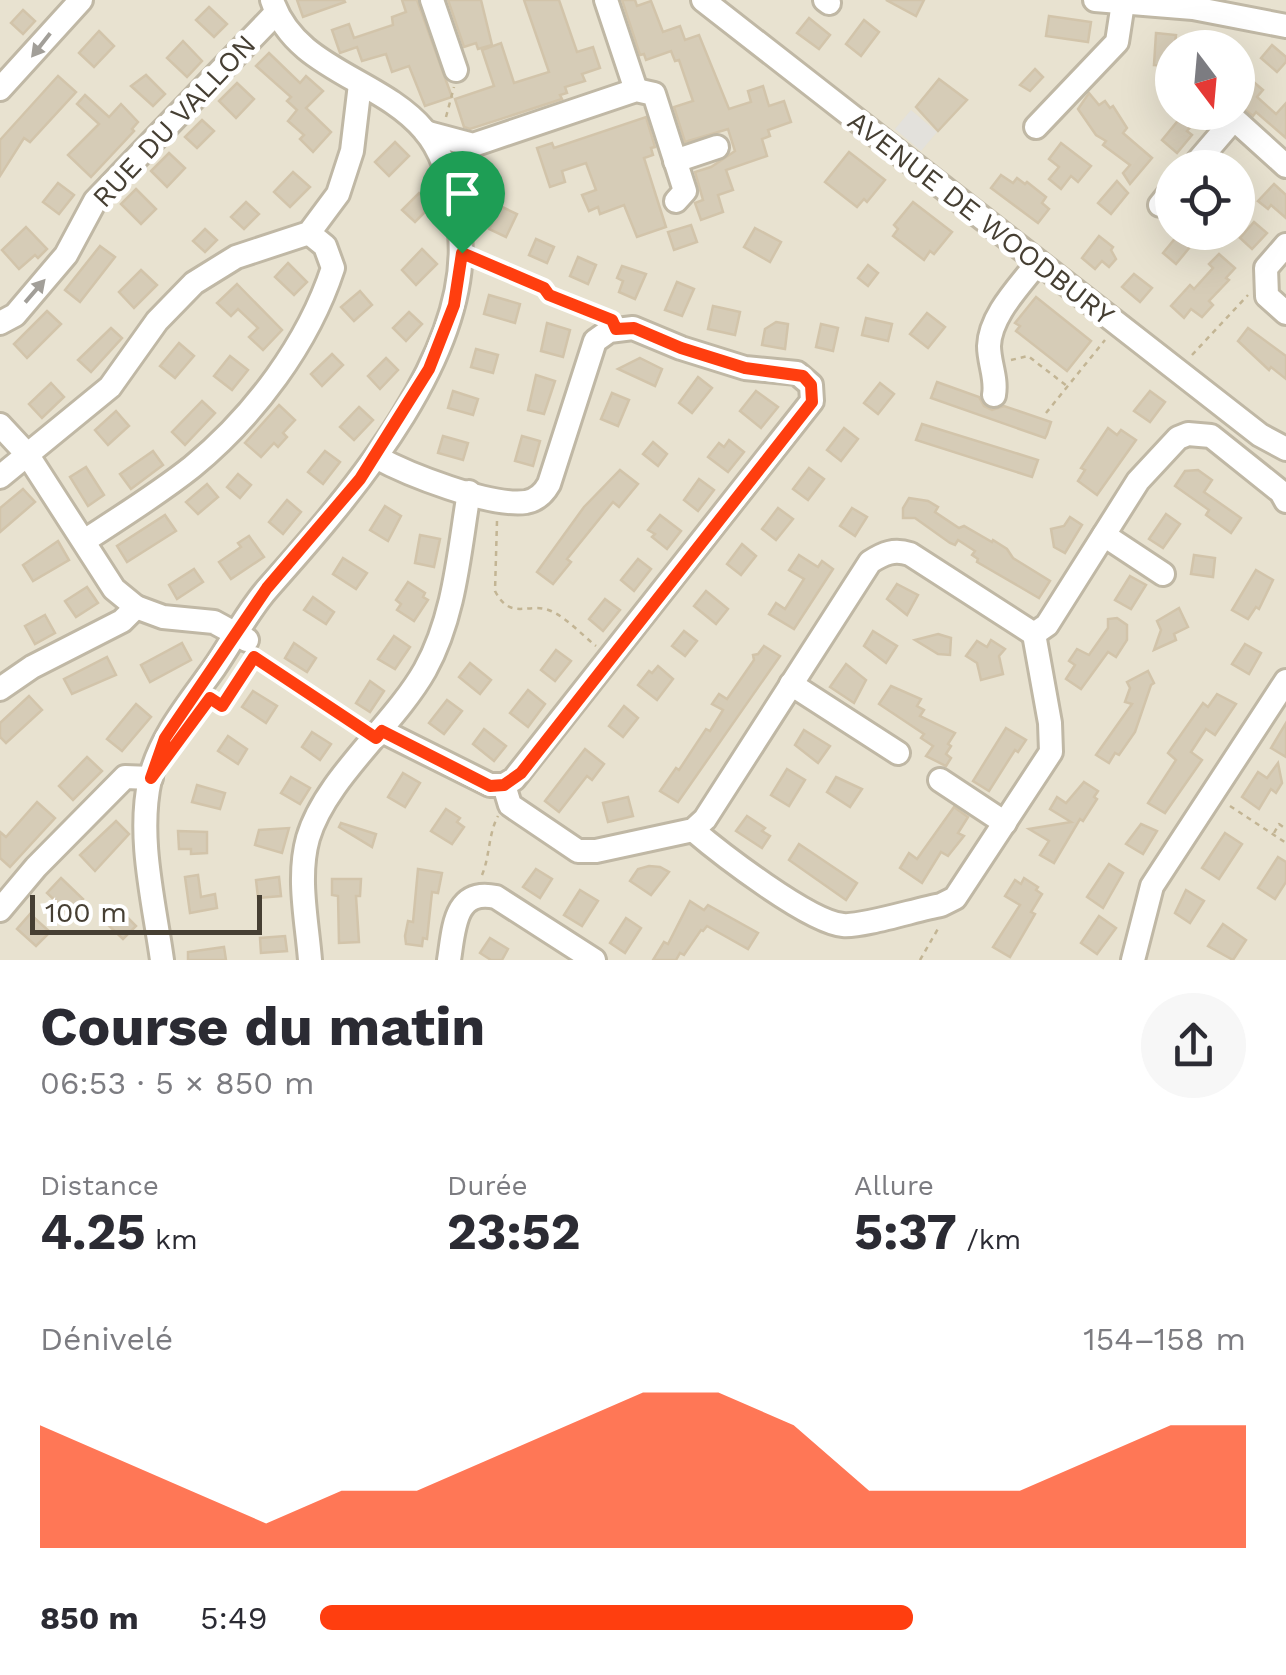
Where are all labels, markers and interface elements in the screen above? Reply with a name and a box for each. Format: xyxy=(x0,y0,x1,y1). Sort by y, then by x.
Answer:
street label: RUE DU VALLON xyxy=(86,28,262,214)
north arrow xyxy=(1155,30,1255,130)
map controls xyxy=(1155,30,1255,250)
one-way arrow xyxy=(30,31,51,57)
street label: AVENUE DE WOODBURY xyxy=(841,104,1121,332)
button: locate xyxy=(1155,150,1255,250)
pin xyxy=(420,151,505,254)
icon: arrive xyxy=(435,166,490,221)
one-way arrow xyxy=(23,279,45,304)
scale bar xyxy=(30,890,262,934)
text: 100 m xyxy=(45,896,127,929)
button: share xyxy=(1141,993,1246,1098)
text: Course du matin xyxy=(40,994,485,1058)
text: 06:53 · 5 × 850 m xyxy=(40,1064,315,1102)
text: Distance xyxy=(40,1169,159,1202)
text: Durée xyxy=(447,1169,528,1202)
text: Allure xyxy=(854,1169,934,1202)
text: 4.25 xyxy=(40,1202,146,1261)
text: 23:52 xyxy=(447,1202,581,1261)
text: 5:37 xyxy=(854,1202,957,1261)
text: km xyxy=(146,1223,198,1256)
text: /km xyxy=(957,1223,1021,1256)
text: Dénivelé xyxy=(40,1320,173,1358)
text: 154–158 m xyxy=(1083,1320,1246,1358)
text: 850 m xyxy=(40,1599,139,1637)
text: 5:49 xyxy=(200,1599,267,1637)

